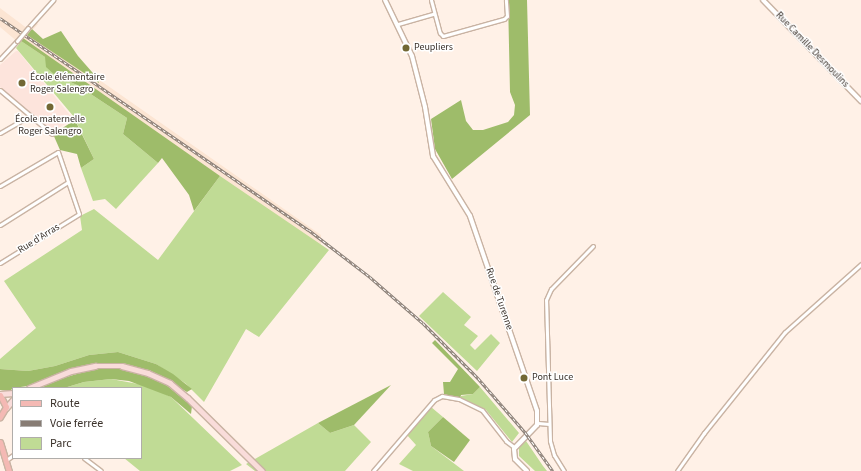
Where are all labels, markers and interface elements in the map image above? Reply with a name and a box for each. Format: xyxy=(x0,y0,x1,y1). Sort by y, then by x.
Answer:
street label: Rue Camille Desmoulins xyxy=(773,10,851,90)
place label: Peupliers xyxy=(414,42,453,54)
marker: Peupliers xyxy=(401,43,411,53)
place label: École élémentaire Roger Salengro xyxy=(30,71,105,94)
marker: École élémentaire Roger Salengro xyxy=(17,78,27,88)
marker: École maternelle Roger Salengro xyxy=(45,102,55,112)
place label: École maternelle Roger Salengro xyxy=(15,113,85,136)
street label: Rue d'Arras xyxy=(16,221,62,257)
street label: Rue de Turenne xyxy=(483,266,515,332)
place label: Pont Luce xyxy=(532,372,573,384)
marker: Pont Luce xyxy=(519,373,529,383)
legend xyxy=(12,387,142,459)
text: Route xyxy=(50,395,80,412)
text: Voie ferrée xyxy=(50,415,103,432)
text: Parc xyxy=(50,435,72,452)

